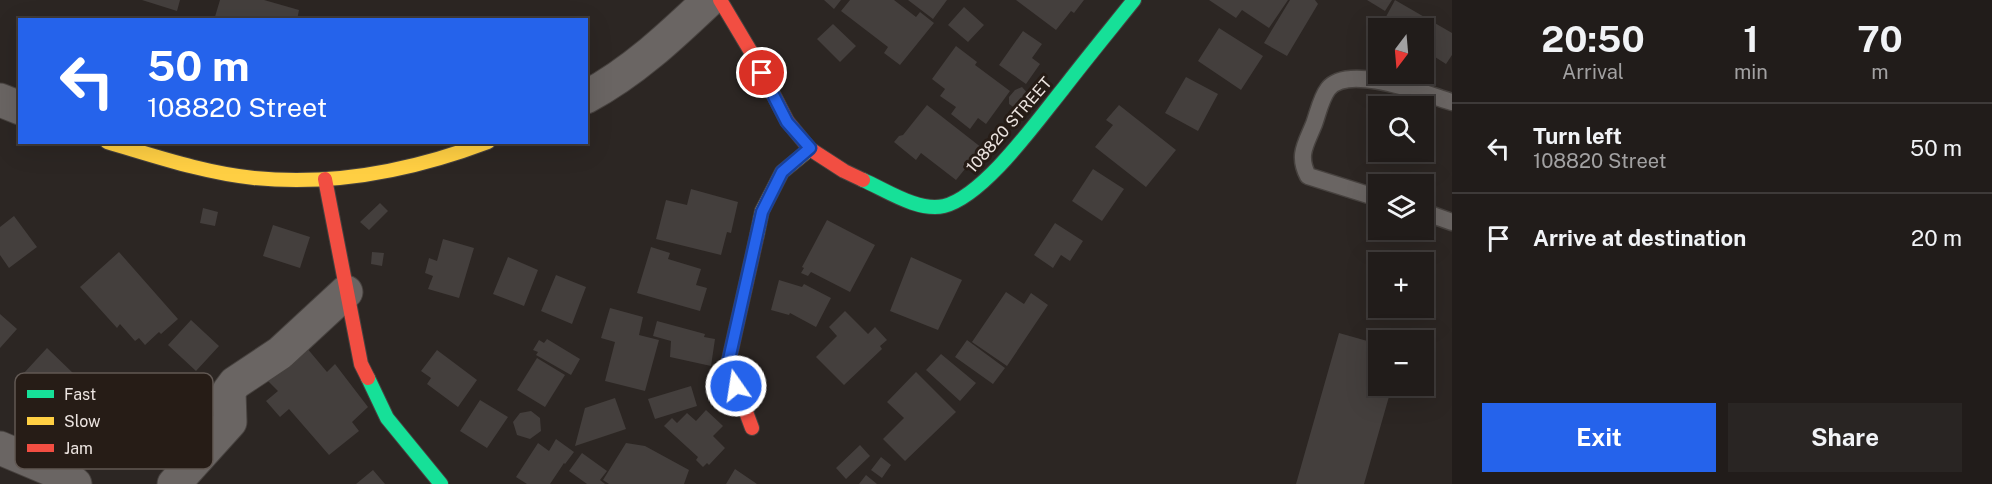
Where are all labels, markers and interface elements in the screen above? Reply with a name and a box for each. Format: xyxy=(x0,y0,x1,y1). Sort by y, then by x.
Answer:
north arrow xyxy=(1368,18,1434,84)
map controls xyxy=(1368,18,1434,396)
text: 20:50 xyxy=(1541,18,1645,60)
text: 1 xyxy=(1743,18,1759,60)
text: 70 xyxy=(1857,18,1903,60)
text: 50 m xyxy=(147,41,250,90)
icon: left xyxy=(48,42,126,120)
pin xyxy=(736,47,787,98)
icon: arrive xyxy=(745,56,778,89)
text: Arrival xyxy=(1562,60,1624,84)
text: min xyxy=(1734,60,1768,84)
text: m xyxy=(1871,60,1889,84)
street label: 108820 STREET xyxy=(962,73,1056,177)
text: 108820 Street xyxy=(147,91,327,123)
button: search xyxy=(1368,96,1434,162)
text: Turn left xyxy=(1533,123,1622,149)
icon: left xyxy=(1482,132,1515,165)
text: 50 m xyxy=(1910,135,1962,161)
text: 108820 Street xyxy=(1533,149,1666,173)
button: layers xyxy=(1368,174,1434,240)
icon: arrive xyxy=(1482,222,1515,255)
text: Arrive at destination xyxy=(1533,225,1746,251)
text: 20 m xyxy=(1911,225,1962,251)
button: + xyxy=(1368,252,1434,318)
button: − xyxy=(1368,330,1434,396)
position arrow xyxy=(704,354,768,418)
legend xyxy=(15,373,213,469)
text: Fast xyxy=(64,385,96,404)
button: Exit xyxy=(1482,403,1716,472)
button: Share xyxy=(1728,403,1962,472)
text: Slow xyxy=(64,412,101,431)
text: Jam xyxy=(64,439,93,458)

